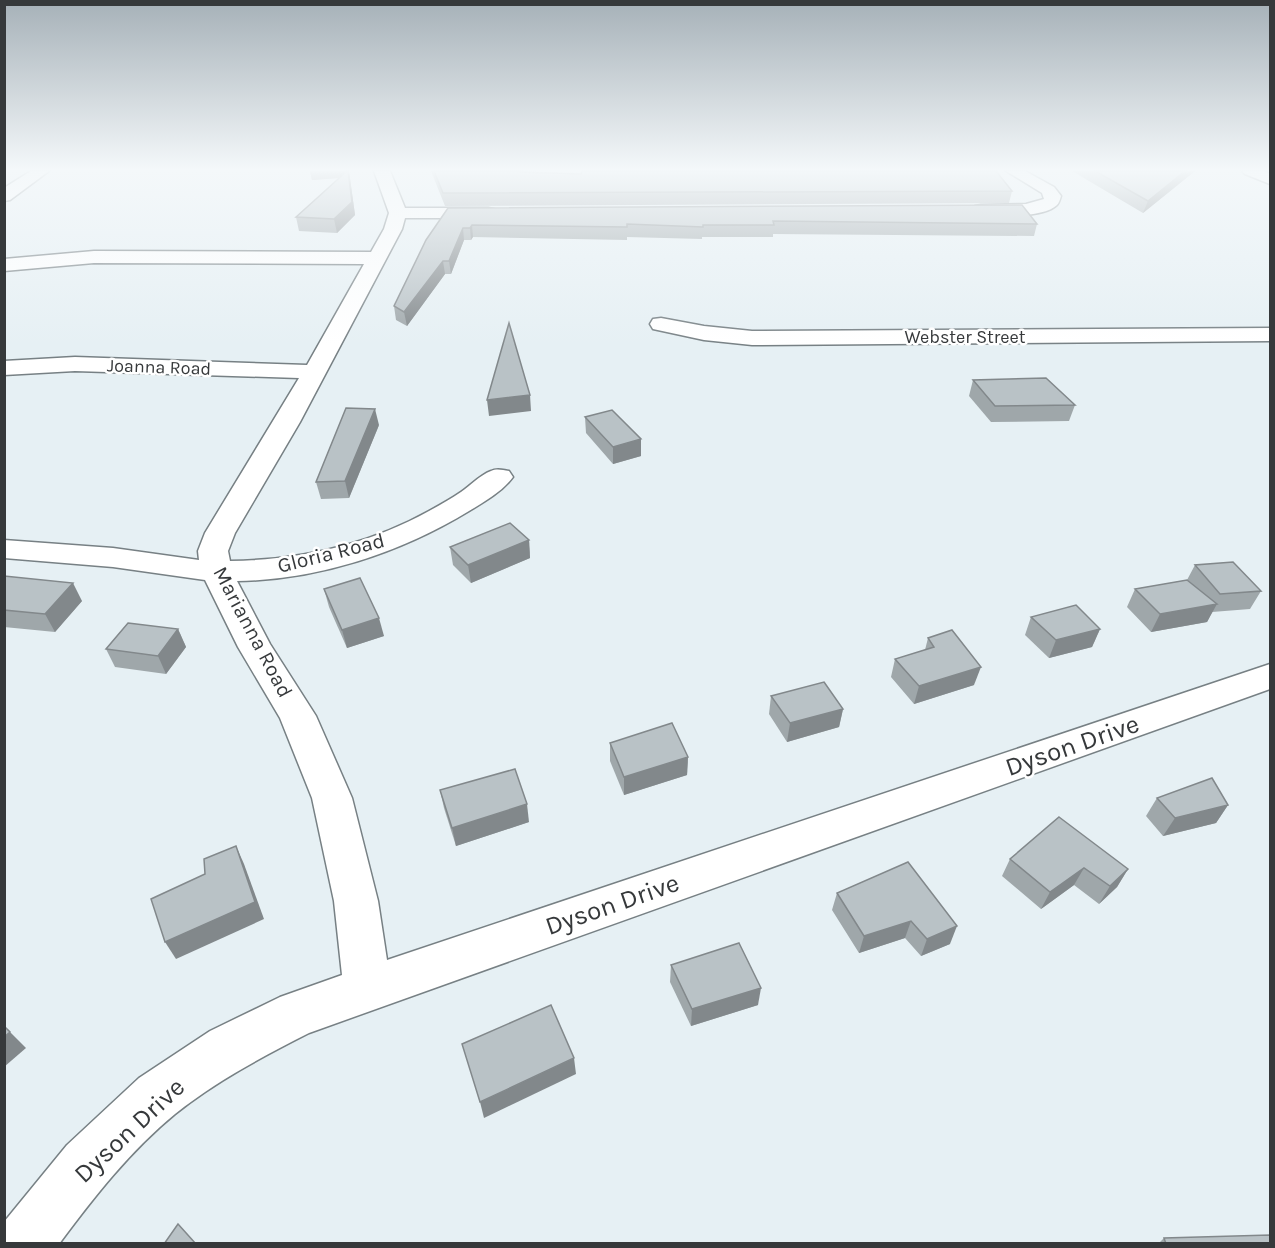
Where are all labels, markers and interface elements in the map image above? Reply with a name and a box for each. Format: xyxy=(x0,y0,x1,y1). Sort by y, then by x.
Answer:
street label: Webster Street xyxy=(904,326,1026,348)
street label: Joanna Road xyxy=(106,354,212,380)
street label: Gloria Road xyxy=(275,528,387,578)
street label: Marianna Road xyxy=(208,562,298,702)
street label: Dyson Drive xyxy=(1001,708,1143,783)
street label: Dyson Drive xyxy=(541,867,683,942)
street label: Dyson Drive xyxy=(68,1071,191,1189)

